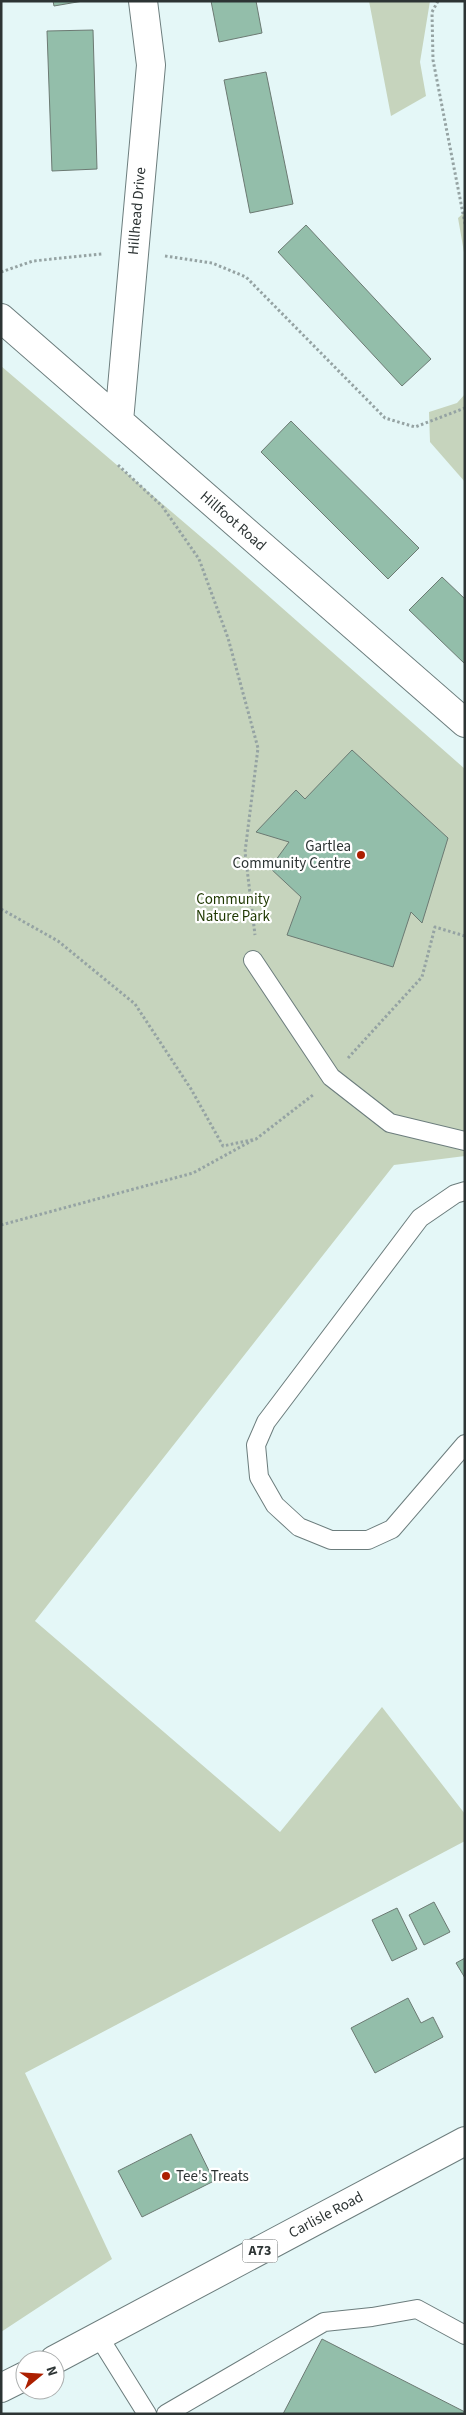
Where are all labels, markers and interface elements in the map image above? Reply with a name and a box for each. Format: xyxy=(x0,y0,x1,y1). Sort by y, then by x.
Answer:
street label: Hillhead Drive xyxy=(123,166,151,256)
street label: Hillfoot Road xyxy=(195,486,271,556)
place label: Gartlea Community Centre xyxy=(233,836,351,874)
marker: Gartlea Community Centre xyxy=(355,849,367,861)
park label: Community Nature Park xyxy=(196,889,270,927)
place label: Tee's Treats xyxy=(176,2166,249,2187)
marker: Tee's Treats xyxy=(160,2170,172,2182)
street label: Carlisle Road xyxy=(285,2187,367,2243)
road number: A73 xyxy=(242,2240,278,2262)
north arrow xyxy=(15,2350,65,2400)
text: N xyxy=(40,2364,62,2379)

